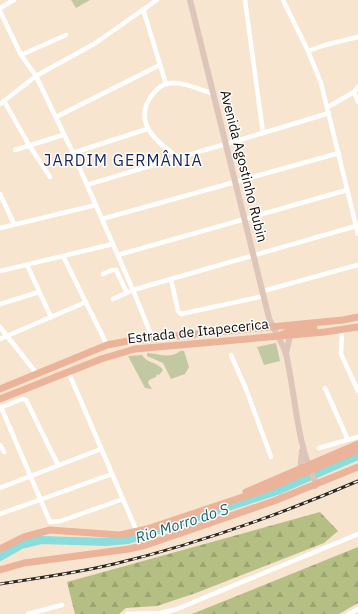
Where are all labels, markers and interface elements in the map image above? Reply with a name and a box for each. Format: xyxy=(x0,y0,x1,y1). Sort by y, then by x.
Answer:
street label: Avenida Agostinho Rubin xyxy=(216,88,272,244)
district label: JARDIM GERMÂNIA xyxy=(43,150,203,170)
street label: Estrada de Itapecerica xyxy=(126,315,270,347)
water label: Rio Morro do S xyxy=(133,499,231,547)

